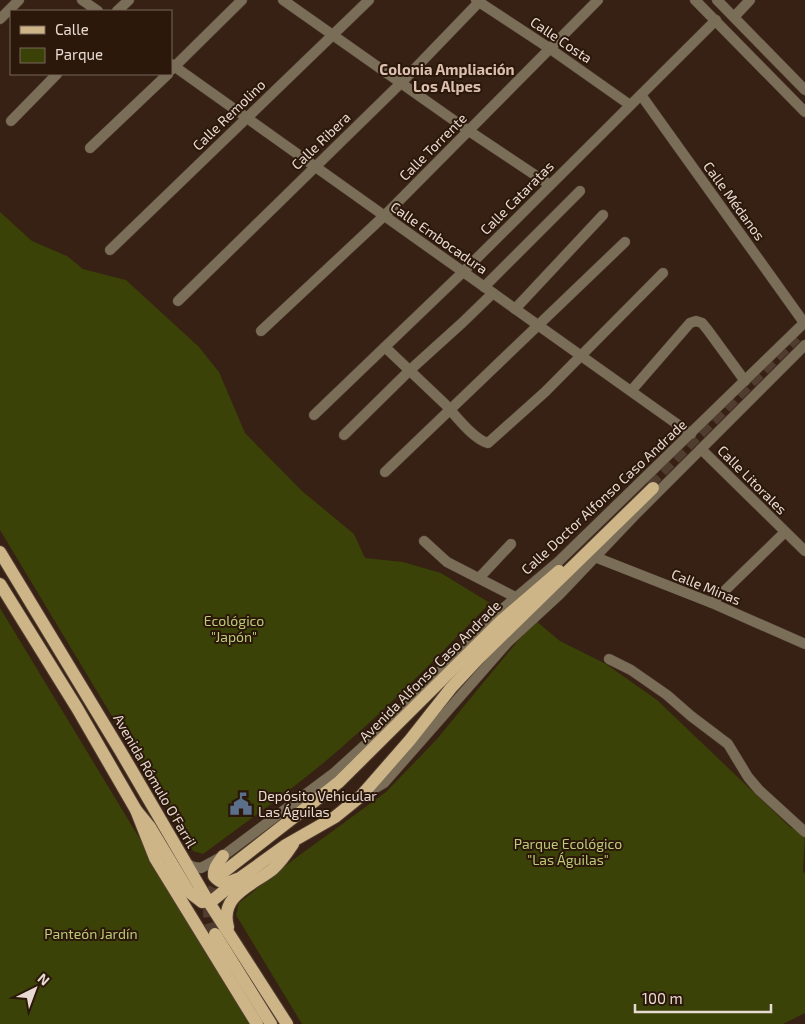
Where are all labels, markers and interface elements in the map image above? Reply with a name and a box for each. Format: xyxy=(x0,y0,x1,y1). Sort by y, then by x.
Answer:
legend xyxy=(10,10,172,75)
street label: Calle Costa xyxy=(527,13,595,66)
text: Calle xyxy=(55,20,89,38)
text: Parque xyxy=(55,45,103,63)
district label: Colonia Ampliación Los Alpes xyxy=(379,60,515,95)
street label: Calle Remolino xyxy=(189,76,269,154)
street label: Calle Ribera xyxy=(288,108,354,173)
street label: Calle Torrente xyxy=(395,109,470,184)
street label: Calle Cataratas xyxy=(476,157,557,238)
street label: Calle Médanos xyxy=(700,158,769,243)
street label: Calle Embocadura xyxy=(388,198,491,277)
street label: Calle Doctor Alfonso Caso Andrade xyxy=(518,416,690,578)
street label: Calle Litorales xyxy=(714,442,790,518)
street label: Calle Minas xyxy=(669,565,743,608)
street label: Avenida Alfonso Caso Andrade xyxy=(355,596,504,745)
park label: Ecológico "Japón" xyxy=(204,612,264,645)
street label: Avenida Rómulo O'Farril xyxy=(110,711,201,851)
place label: Depósito Vehicular Las Águilas xyxy=(258,787,377,820)
public building icon: Depósito Vehicular Las Águilas xyxy=(228,791,254,817)
park label: Parque Ecológico "Las Águilas" xyxy=(514,835,622,868)
park label: Panteón Jardín xyxy=(44,925,138,942)
north arrow xyxy=(10,964,60,1014)
text: N xyxy=(35,969,53,989)
scale bar xyxy=(635,982,771,1014)
text: 100 m xyxy=(642,989,683,1007)

